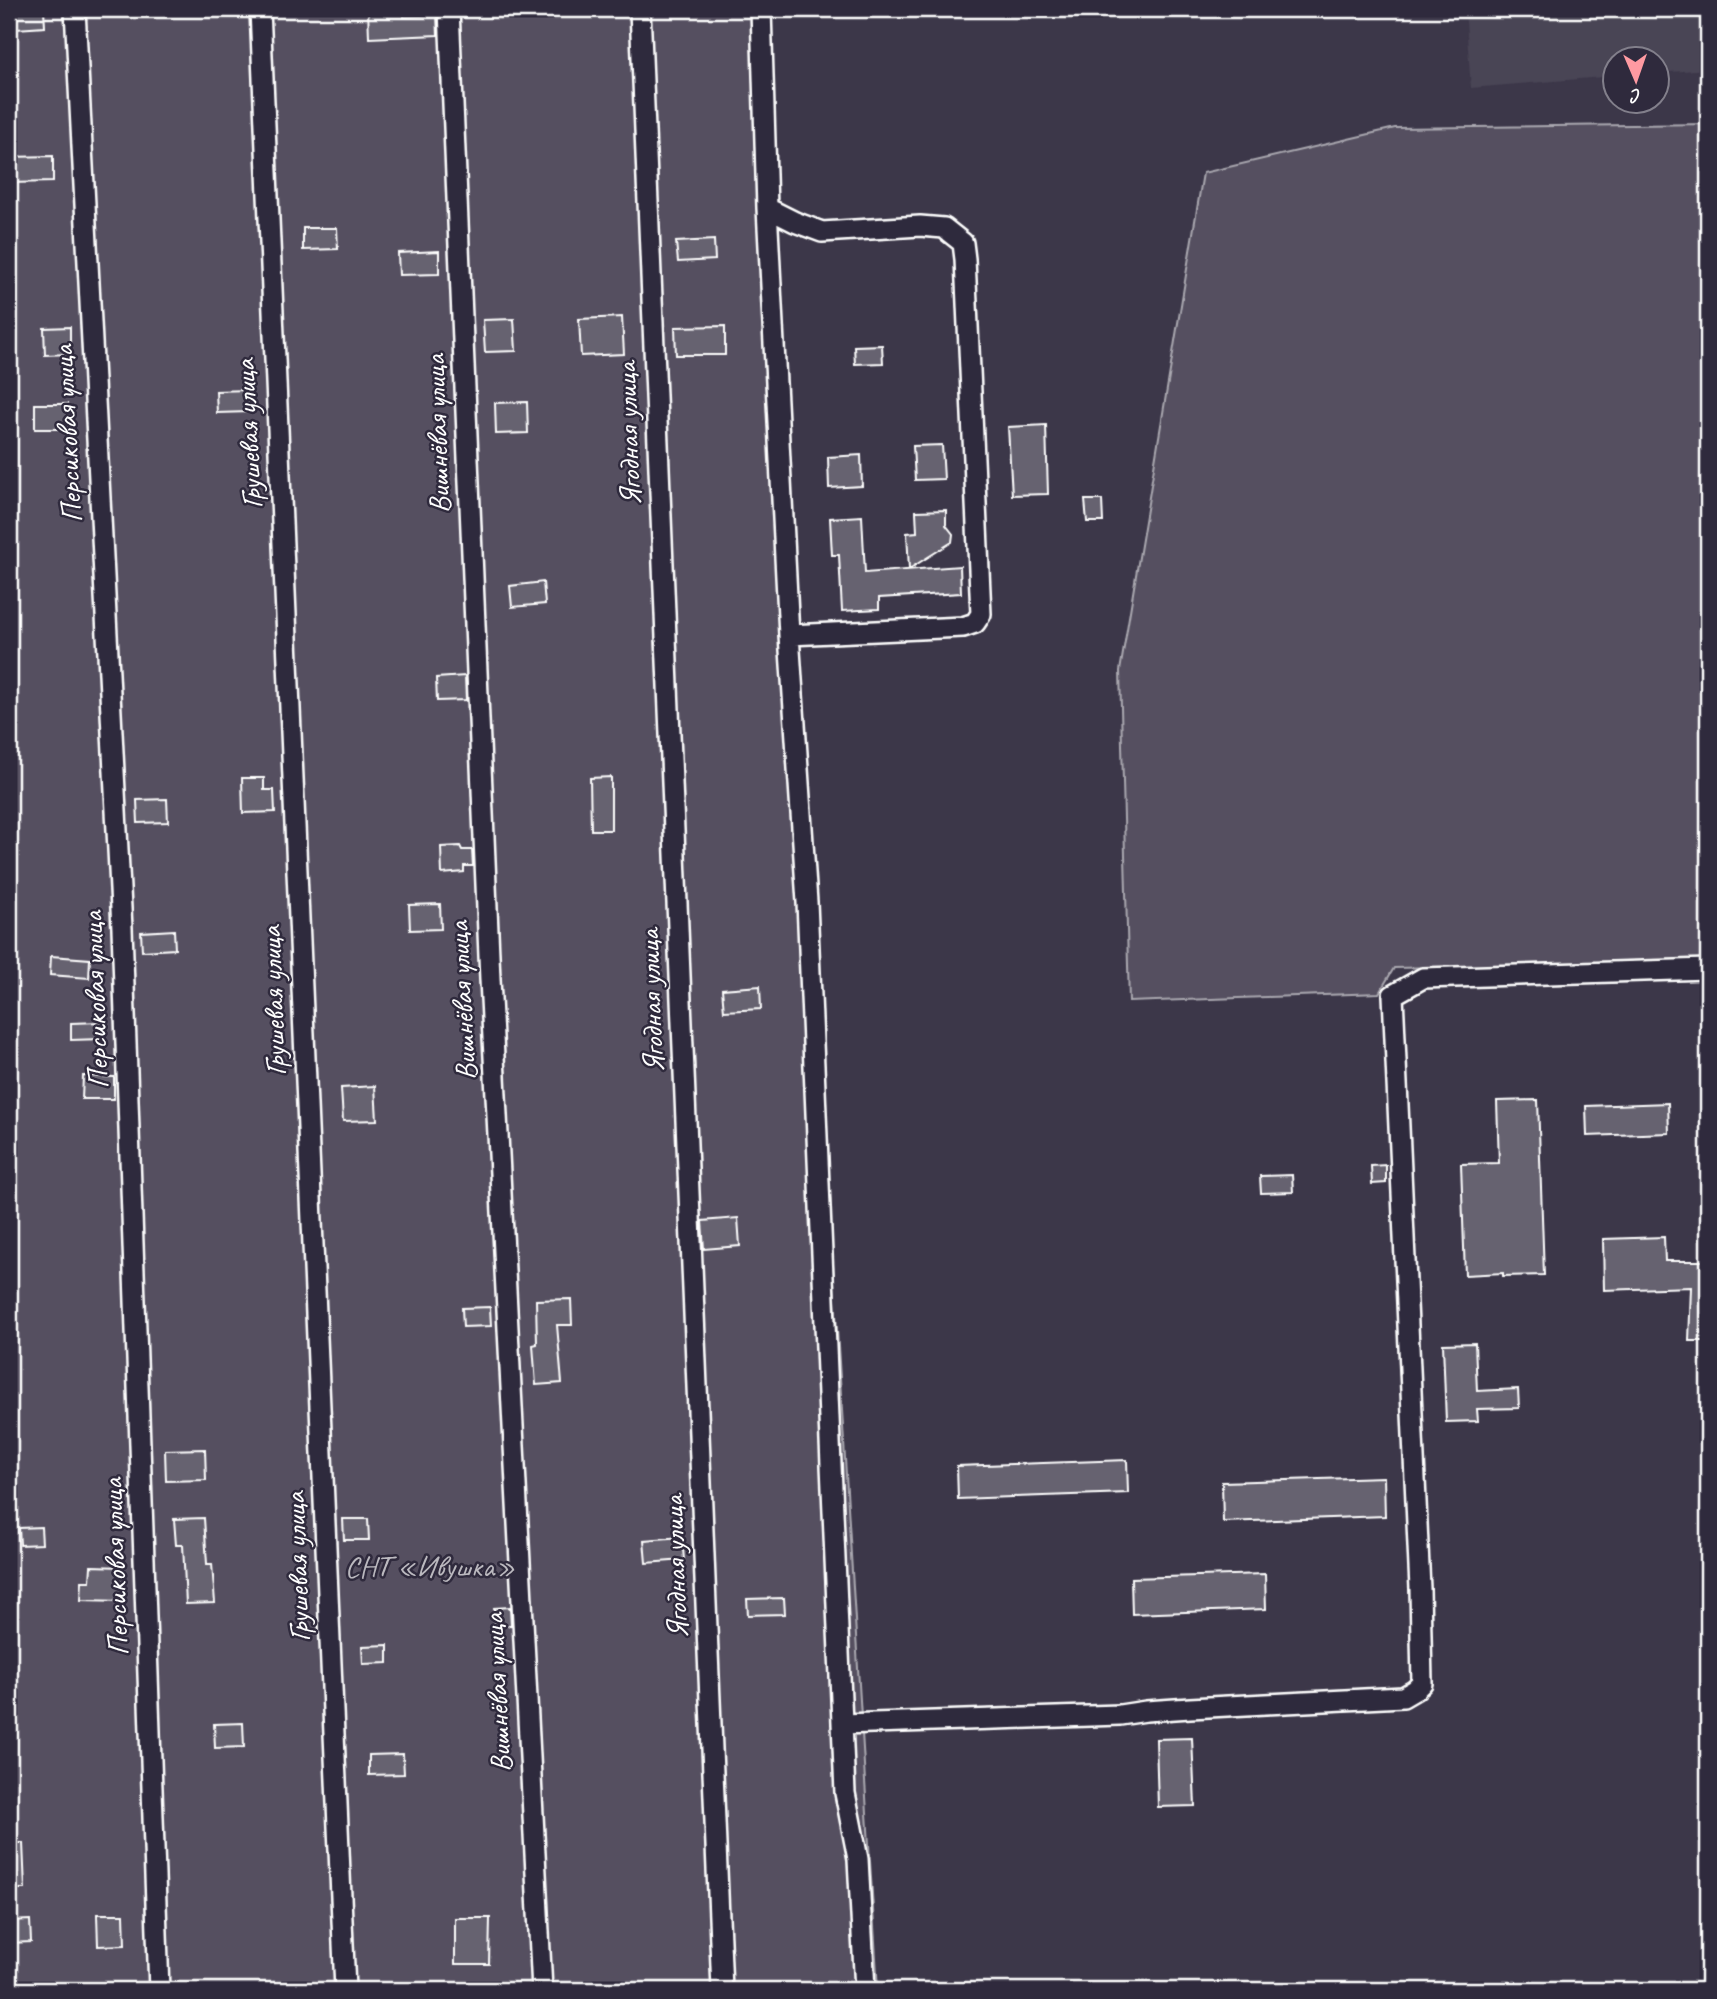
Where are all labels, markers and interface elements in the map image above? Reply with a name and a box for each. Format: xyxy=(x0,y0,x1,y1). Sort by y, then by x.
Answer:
north arrow xyxy=(1602,46,1672,116)
text: С xyxy=(1629,84,1642,108)
street label: Персиковая улица xyxy=(43,342,91,524)
street label: Вишнёвая улица xyxy=(415,352,459,514)
street label: Грушевая улица xyxy=(225,356,271,510)
street label: Ягодная улица xyxy=(606,359,650,507)
street label: Персиковая улица xyxy=(73,909,117,1089)
street label: Вишнёвая улица xyxy=(439,919,485,1081)
street label: Грушевая улица xyxy=(251,924,295,1077)
street label: Ягодная улица xyxy=(629,926,673,1074)
street label: Персиковая улица xyxy=(93,1476,137,1656)
street label: Грушевая улица xyxy=(275,1490,319,1643)
street label: Ягодная улица xyxy=(653,1492,697,1640)
park label: СНТ «Ивушка» xyxy=(345,1547,515,1585)
street label: Вишнёвая улица xyxy=(474,1611,520,1773)

